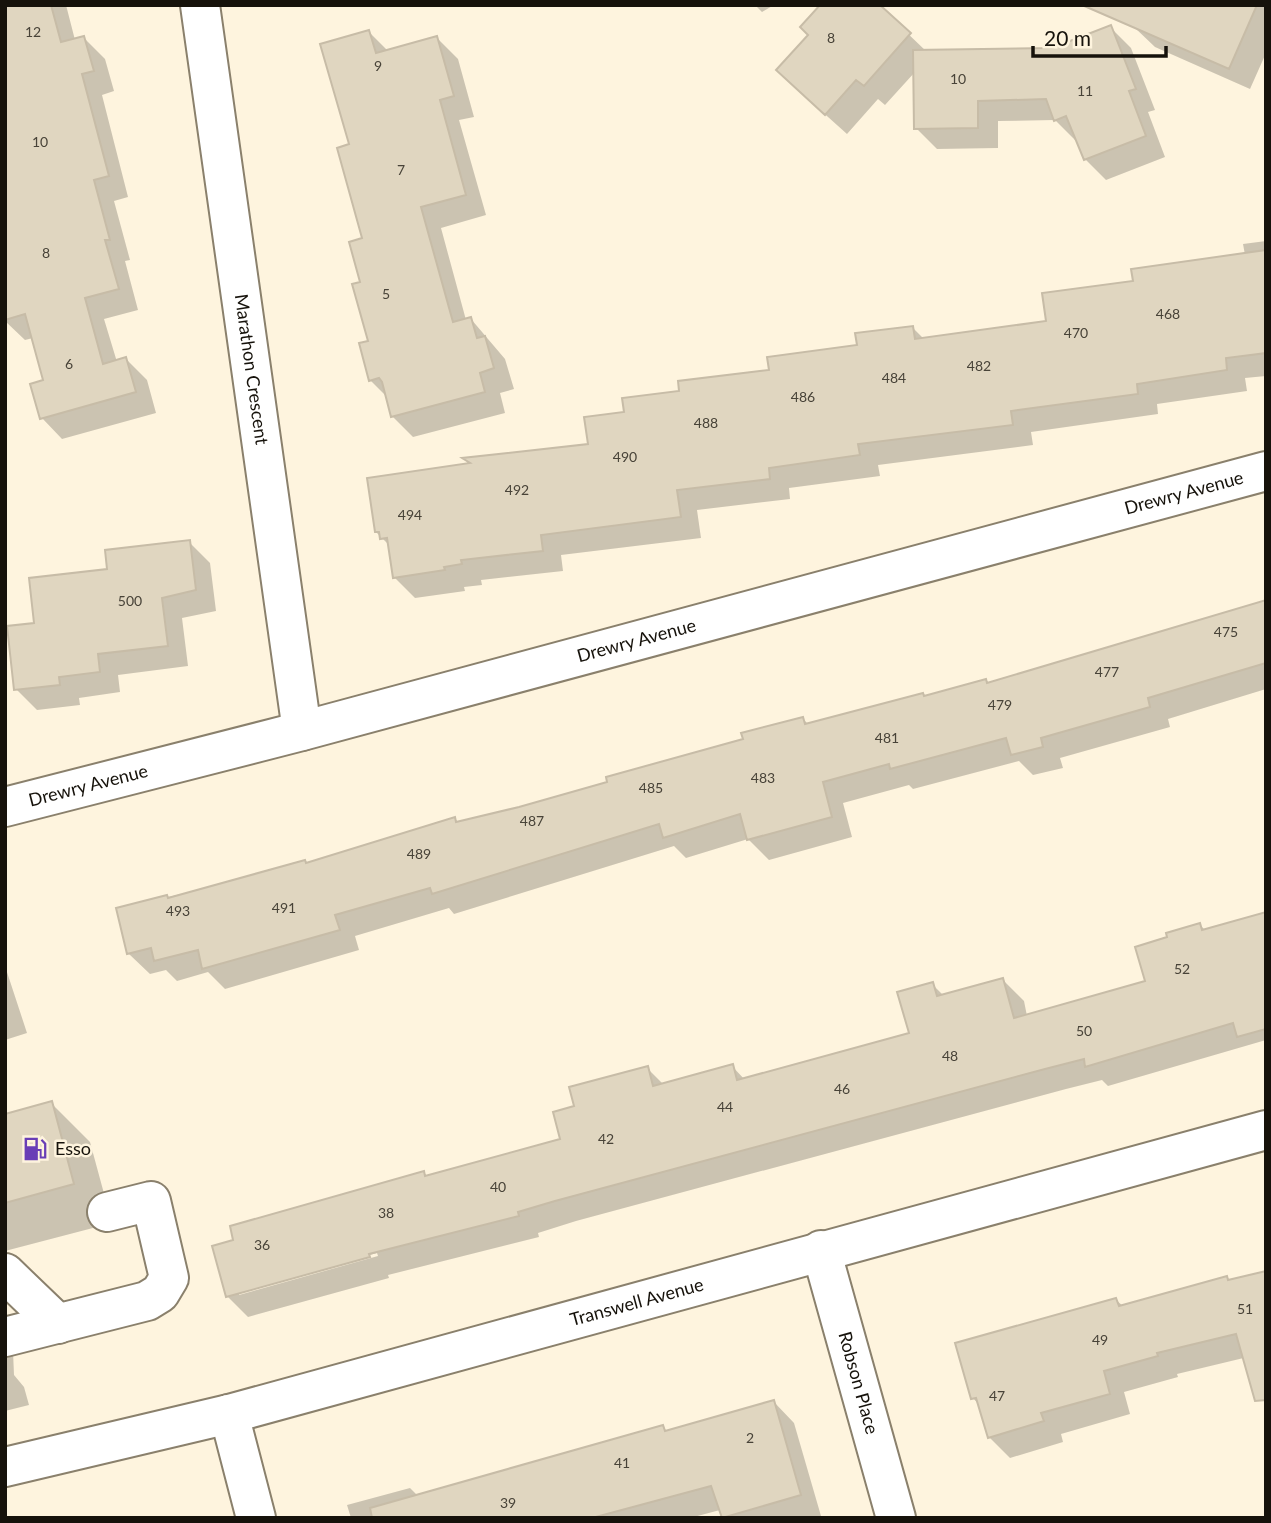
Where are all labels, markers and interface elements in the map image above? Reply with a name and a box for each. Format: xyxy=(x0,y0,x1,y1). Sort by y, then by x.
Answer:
scale bar xyxy=(1033,14,1166,58)
house number: 12 xyxy=(25,23,41,40)
text: 20 m xyxy=(1044,25,1091,50)
house number: 8 xyxy=(827,29,835,46)
house number: 9 xyxy=(374,57,382,74)
house number: 10 xyxy=(950,70,966,87)
house number: 11 xyxy=(1077,82,1093,99)
house number: 10 xyxy=(32,133,48,150)
house number: 7 xyxy=(397,161,405,178)
house number: 8 xyxy=(42,244,50,261)
house number: 5 xyxy=(382,285,390,302)
street label: Marathon Crescent xyxy=(231,293,274,447)
house number: 468 xyxy=(1156,305,1180,322)
house number: 470 xyxy=(1064,324,1088,341)
house number: 6 xyxy=(65,355,73,372)
house number: 482 xyxy=(967,357,991,374)
house number: 484 xyxy=(882,369,906,386)
house number: 486 xyxy=(791,388,815,405)
house number: 488 xyxy=(694,414,718,431)
house number: 490 xyxy=(613,448,637,465)
street label: Drewry Avenue xyxy=(1122,466,1246,519)
house number: 492 xyxy=(505,481,529,498)
house number: 494 xyxy=(398,506,422,523)
house number: 500 xyxy=(118,592,142,609)
street label: Drewry Avenue xyxy=(574,613,698,666)
house number: 475 xyxy=(1214,623,1238,640)
house number: 477 xyxy=(1095,663,1119,680)
house number: 479 xyxy=(988,696,1012,713)
house number: 481 xyxy=(875,729,899,746)
street label: Drewry Avenue xyxy=(26,759,150,811)
house number: 483 xyxy=(751,769,775,786)
house number: 485 xyxy=(639,779,663,796)
house number: 487 xyxy=(520,812,544,829)
house number: 489 xyxy=(407,845,431,862)
house number: 491 xyxy=(272,899,296,916)
house number: 493 xyxy=(166,902,190,919)
house number: 52 xyxy=(1174,960,1190,977)
house number: 50 xyxy=(1076,1022,1092,1039)
house number: 48 xyxy=(942,1047,958,1064)
house number: 46 xyxy=(834,1080,850,1097)
house number: 44 xyxy=(717,1098,733,1115)
house number: 42 xyxy=(598,1130,614,1147)
fuel station icon: Esso xyxy=(21,1135,49,1163)
place label: Esso xyxy=(55,1137,91,1159)
house number: 40 xyxy=(490,1178,506,1195)
house number: 38 xyxy=(378,1204,394,1221)
house number: 36 xyxy=(254,1236,270,1253)
street label: Transwell Avenue xyxy=(567,1273,706,1330)
house number: 51 xyxy=(1237,1300,1253,1317)
street label: Robson Place xyxy=(834,1329,884,1436)
house number: 49 xyxy=(1092,1331,1108,1348)
house number: 47 xyxy=(989,1387,1005,1404)
house number: 2 xyxy=(746,1429,754,1446)
house number: 41 xyxy=(614,1454,630,1471)
house number: 39 xyxy=(500,1494,516,1511)

